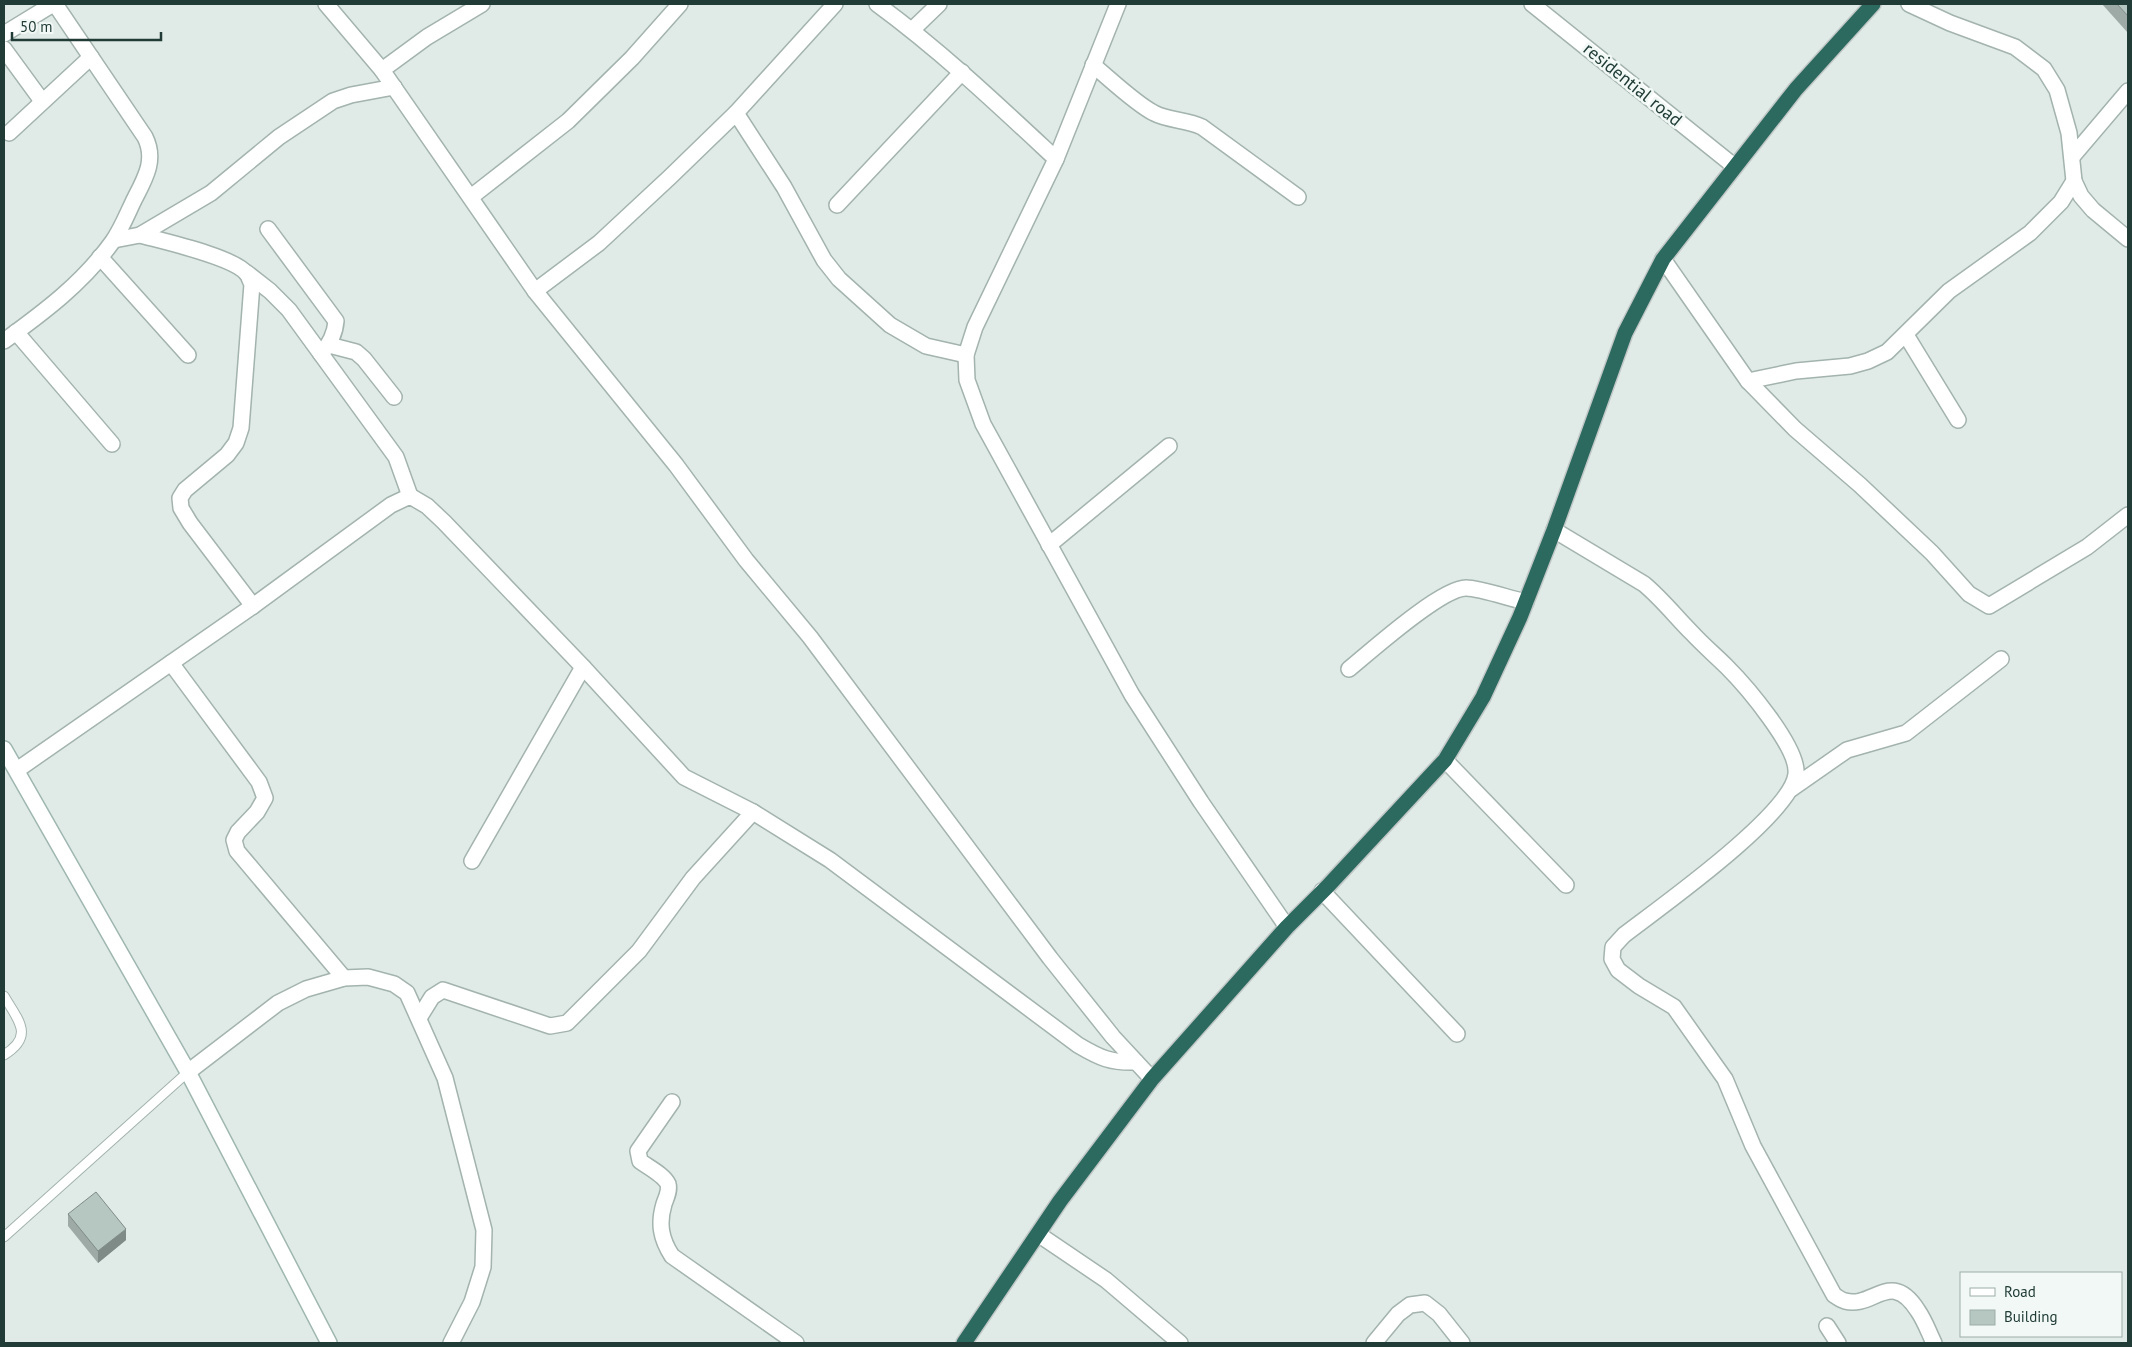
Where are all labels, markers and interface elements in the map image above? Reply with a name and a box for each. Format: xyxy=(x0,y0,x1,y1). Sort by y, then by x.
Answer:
scale bar xyxy=(12,10,161,42)
text: 50 m xyxy=(20,17,53,36)
street label: residential road xyxy=(1579,37,1687,131)
legend xyxy=(1960,1272,2122,1337)
text: Road xyxy=(2004,1282,2036,1301)
text: Building xyxy=(2004,1307,2058,1326)

